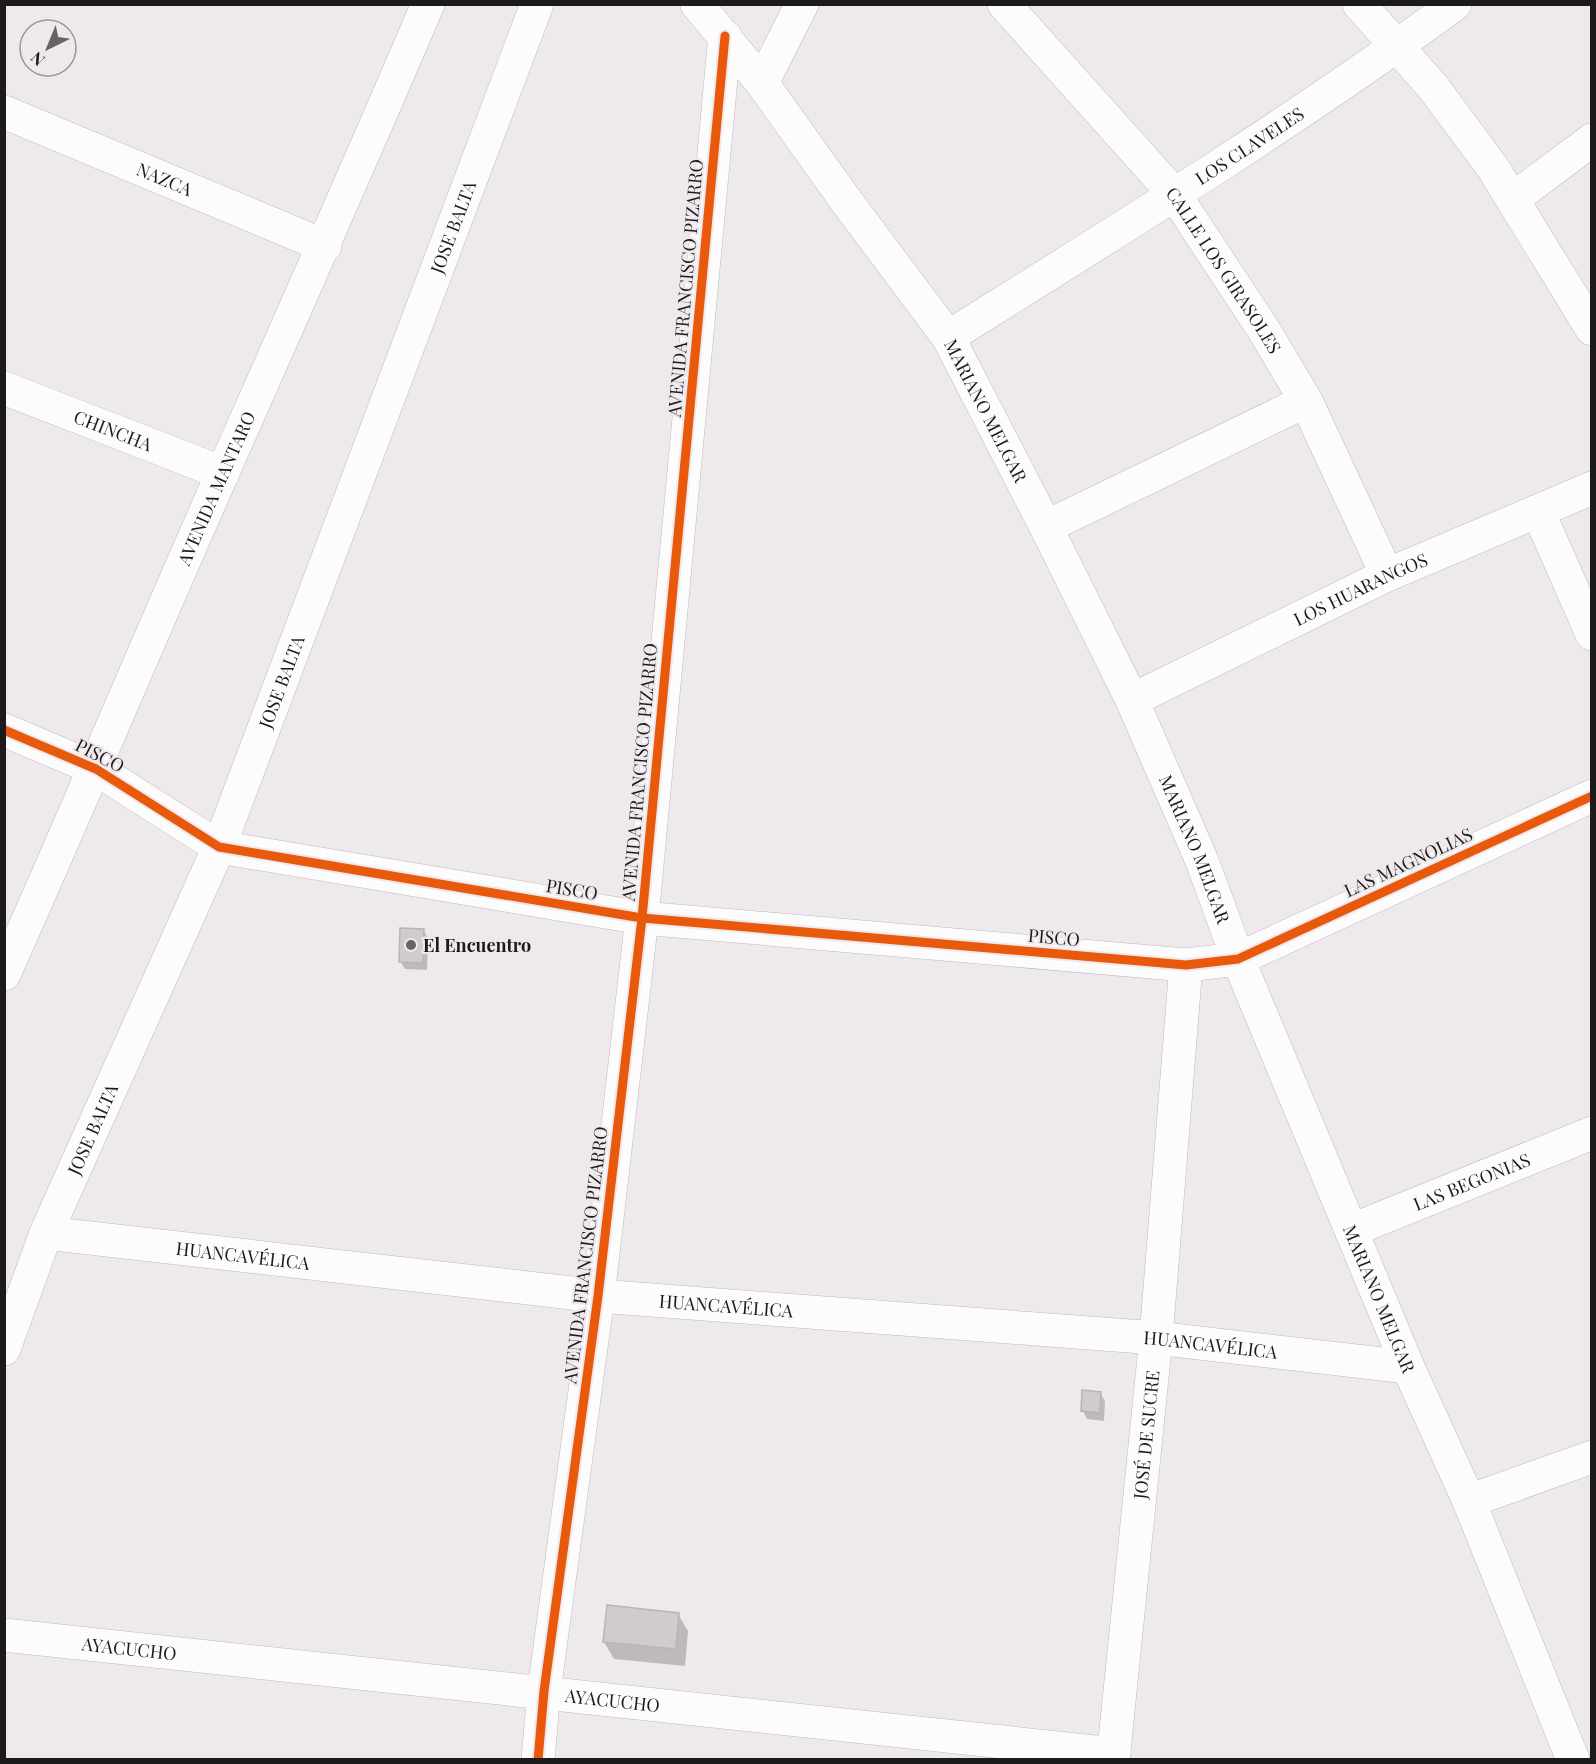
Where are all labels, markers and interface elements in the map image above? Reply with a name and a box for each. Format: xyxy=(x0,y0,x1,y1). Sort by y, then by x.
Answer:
north arrow xyxy=(18,18,78,78)
text: N xyxy=(26,47,49,71)
street label: LOS CLAVELES xyxy=(1191,101,1308,190)
street label: NAZCA xyxy=(133,157,197,202)
street label: AVENIDA FRANCISCO PIZARRO xyxy=(662,158,708,419)
street label: JOSE BALTA xyxy=(424,177,482,278)
street label: CALLE LOS GIRASOLES xyxy=(1161,181,1287,358)
street label: MARIANO MELGAR xyxy=(939,335,1033,487)
street label: CHINCHA xyxy=(70,404,156,457)
street label: AVENIDA MANTARO xyxy=(171,407,260,570)
street label: LOS HUARANGOS xyxy=(1289,547,1431,631)
street label: JOSE BALTA xyxy=(253,631,310,732)
street label: AVENIDA FRANCISCO PIZARRO xyxy=(616,642,662,903)
street label: PISCO xyxy=(71,732,129,778)
street label: MARIANO MELGAR xyxy=(1154,771,1236,927)
street label: LAS MAGNOLIAS xyxy=(1340,822,1476,902)
street label: PISCO xyxy=(544,873,600,905)
street label: PISCO xyxy=(1027,923,1081,951)
place label: El Encuentro xyxy=(423,933,531,957)
marker: El Encuentro xyxy=(404,938,418,952)
street label: JOSE BALTA xyxy=(61,1079,124,1180)
street label: AVENIDA FRANCISCO PIZARRO xyxy=(557,1125,613,1386)
street label: LAS BEGONIAS xyxy=(1410,1147,1534,1216)
street label: MARIANO MELGAR xyxy=(1338,1221,1421,1377)
street label: HUANCAVÉLICA xyxy=(175,1236,312,1275)
street label: HUANCAVÉLICA xyxy=(658,1289,795,1323)
street label: HUANCAVÉLICA xyxy=(1143,1325,1279,1364)
street label: JOSÉ DE SUCRE xyxy=(1128,1369,1165,1501)
street label: AYACUCHO xyxy=(80,1631,178,1665)
street label: AYACUCHO xyxy=(563,1683,661,1717)

